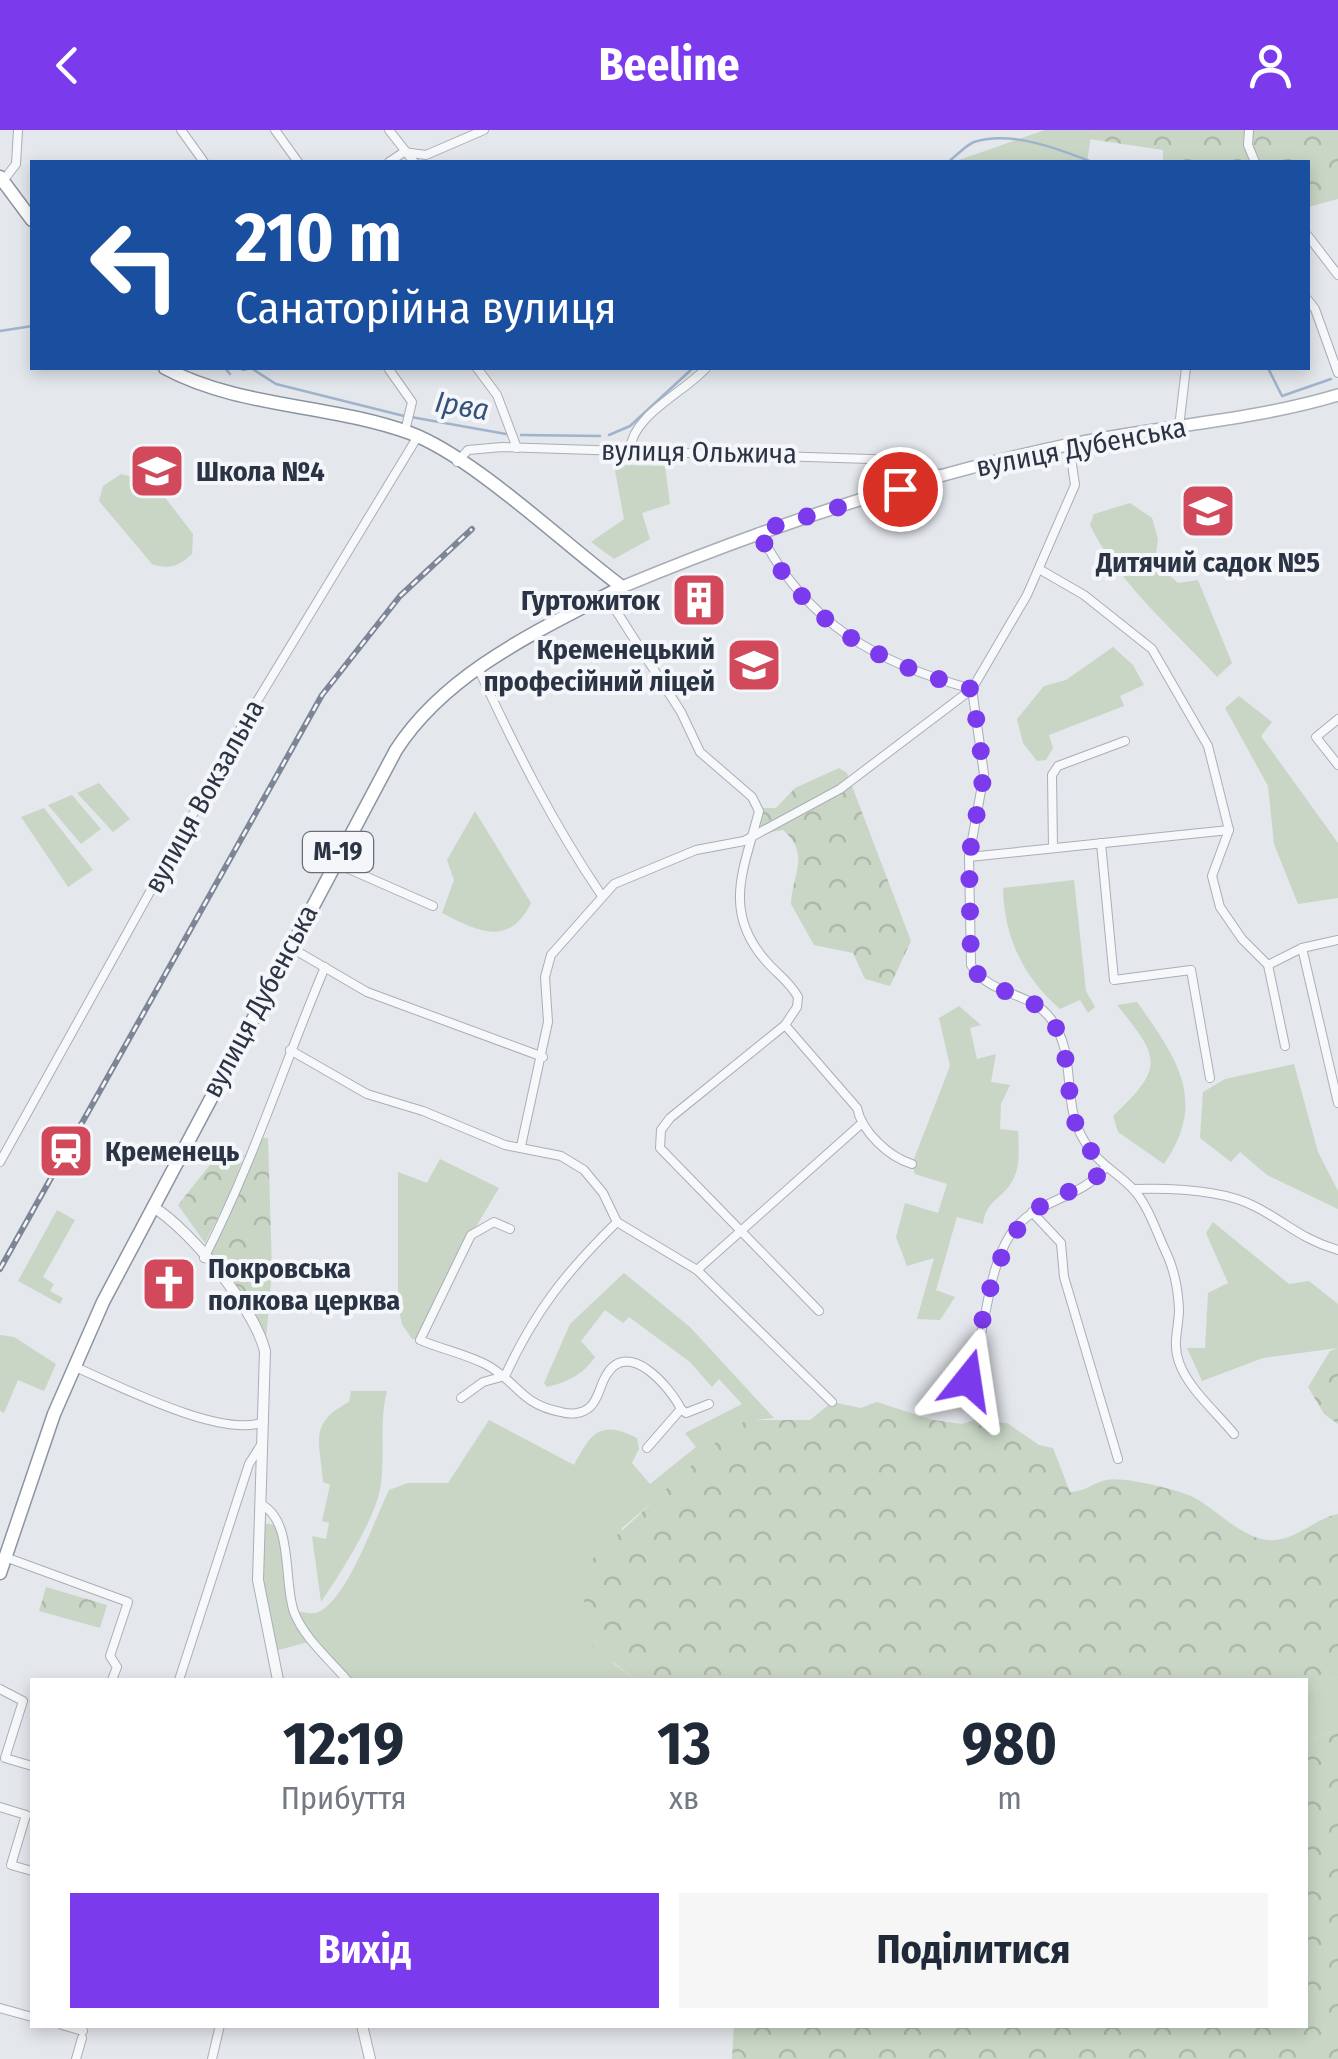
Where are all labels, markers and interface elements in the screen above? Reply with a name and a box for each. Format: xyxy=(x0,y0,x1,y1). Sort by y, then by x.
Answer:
icon: back xyxy=(40,38,95,93)
text: Beeline xyxy=(598,38,740,92)
icon: person xyxy=(1243,38,1298,93)
text: 210 m xyxy=(235,196,402,280)
icon: left xyxy=(70,200,200,330)
text: Санаторійна вулиця xyxy=(235,281,616,335)
water label: Ірва xyxy=(432,384,492,428)
street label: вулиця Дубенська xyxy=(973,410,1189,484)
street label: вулиця Ольжича xyxy=(601,434,797,470)
school or university icon: Школа №4 xyxy=(127,441,187,501)
pin xyxy=(858,447,943,532)
place label: Школа №4 xyxy=(196,455,325,488)
icon: arrive xyxy=(873,462,928,517)
school or university icon: Дитячий садок №5 xyxy=(1178,481,1238,541)
place label: Дитячий садок №5 xyxy=(1095,546,1320,579)
building icon: Гуртожиток xyxy=(669,570,729,630)
place label: Гуртожиток xyxy=(521,584,661,617)
place label: Кременецький професійний ліцей xyxy=(484,633,715,698)
school or university icon: Кременецький професійний ліцей xyxy=(724,635,784,695)
street label: вулиця Вокзальна xyxy=(137,694,271,898)
road number: М-19 xyxy=(303,832,373,872)
street label: вулиця Дубенська xyxy=(195,899,325,1103)
station icon: Кременець xyxy=(36,1121,96,1181)
place label: Кременець xyxy=(105,1135,239,1168)
place label: Покровська полкова церква xyxy=(208,1252,400,1317)
church icon: Покровська полкова церква xyxy=(139,1254,199,1314)
position arrow xyxy=(916,1328,1020,1432)
text: 12:19 xyxy=(283,1708,404,1780)
text: 13 xyxy=(657,1708,711,1780)
text: 980 xyxy=(962,1708,1057,1780)
text: Прибуття xyxy=(281,1779,407,1817)
text: хв xyxy=(669,1779,699,1817)
text: m xyxy=(997,1779,1022,1817)
button: Вихід xyxy=(70,1893,659,2008)
button: Поділитися xyxy=(679,1893,1268,2008)

